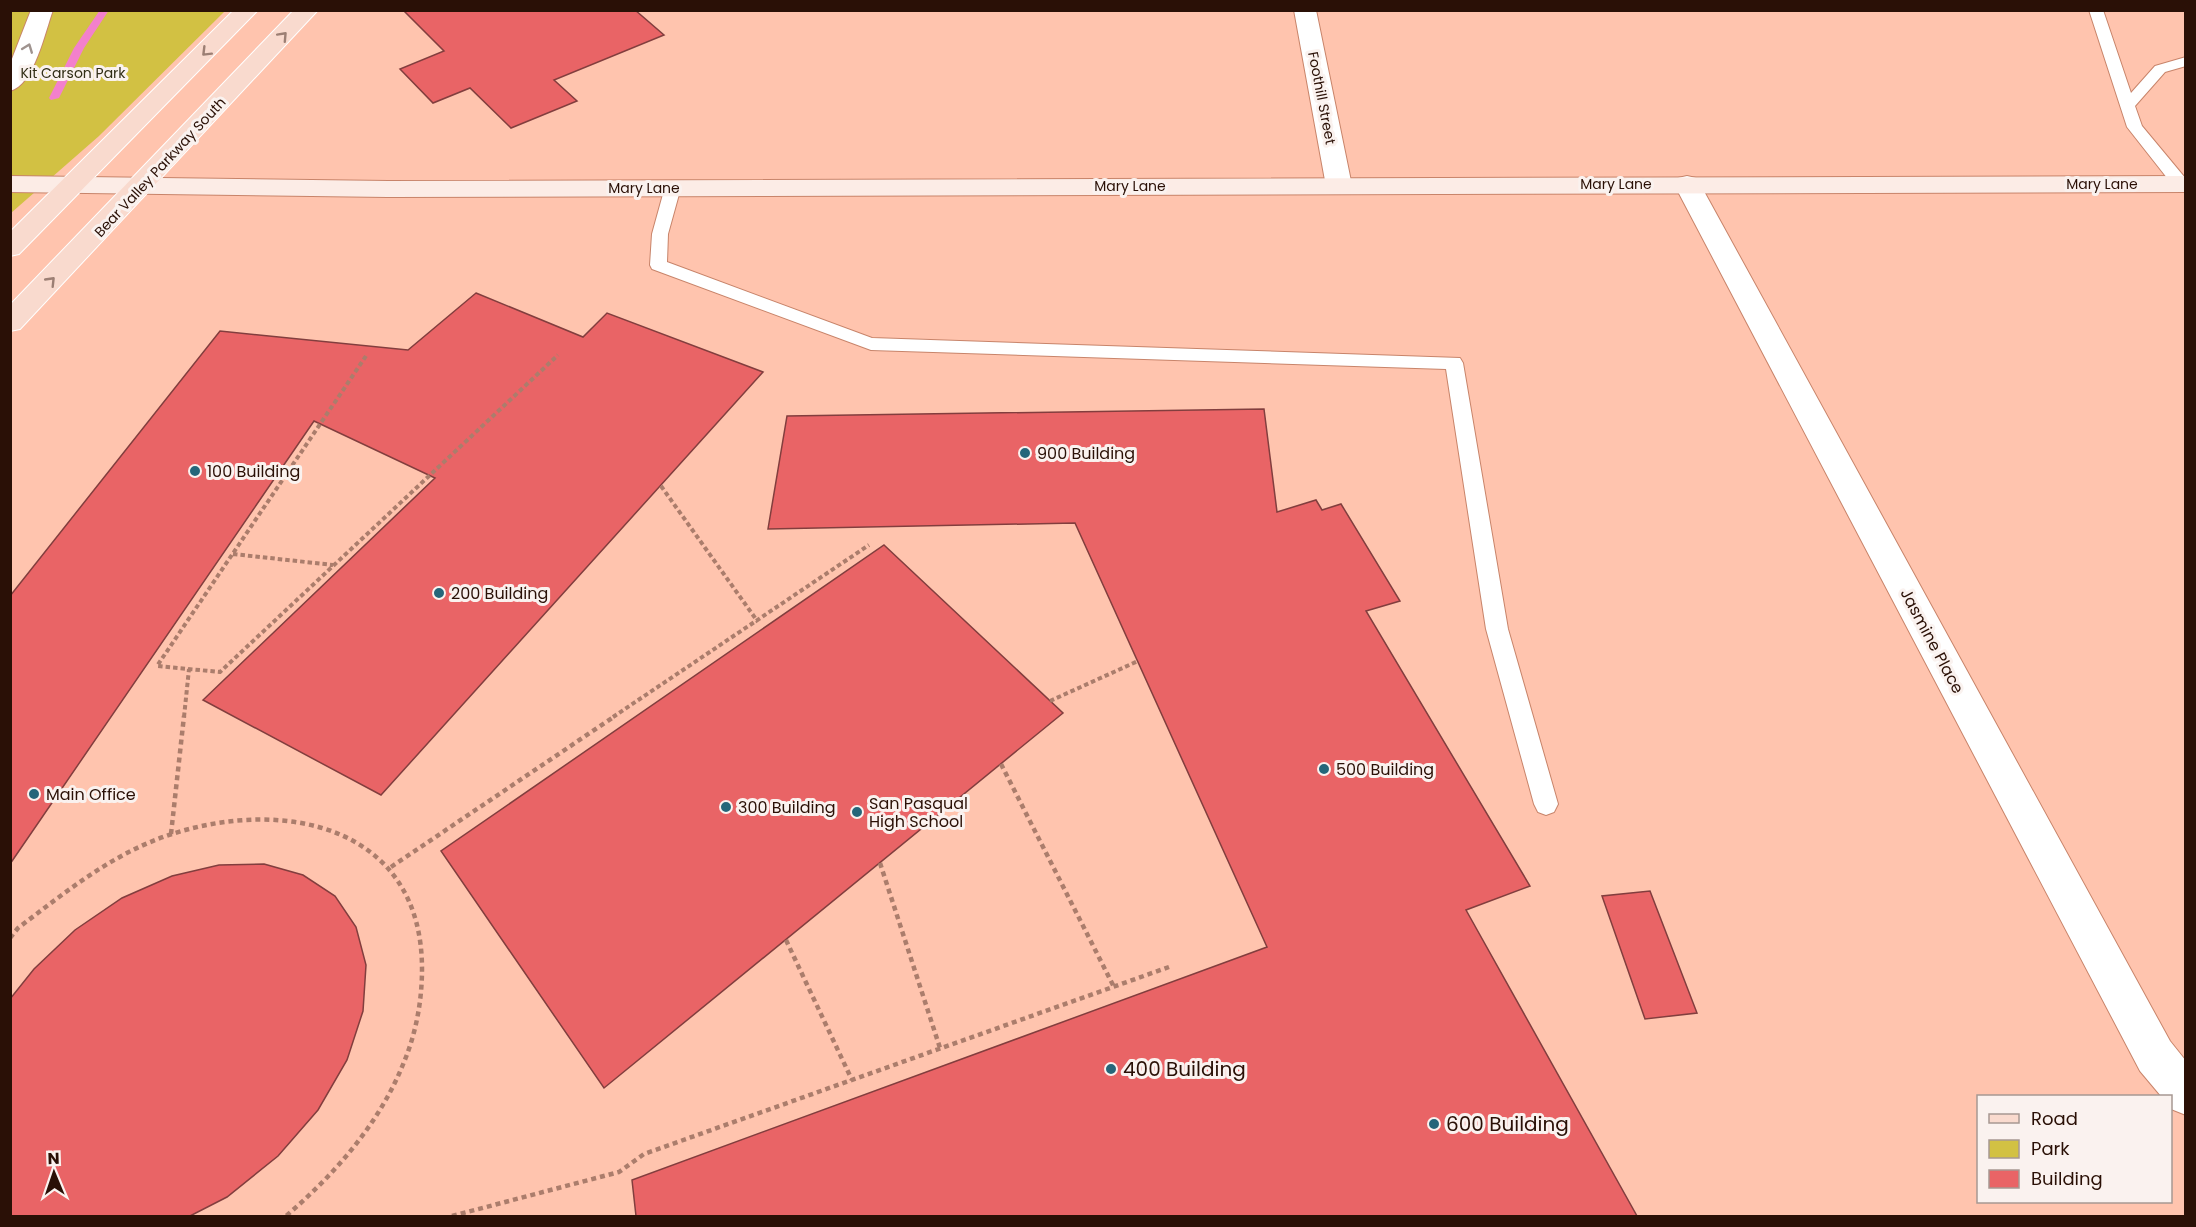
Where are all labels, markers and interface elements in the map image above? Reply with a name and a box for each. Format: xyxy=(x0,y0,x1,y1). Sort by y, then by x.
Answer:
one-way arrow xyxy=(275,33,286,44)
one-way arrow xyxy=(21,43,33,54)
one-way arrow xyxy=(202,45,213,56)
street label: Foothill Street xyxy=(1303,50,1341,146)
park label: Kit Carson Park xyxy=(20,63,126,83)
street label: Bear Valley Parkway South xyxy=(90,93,230,241)
street label: Mary Lane xyxy=(1580,174,1652,194)
street label: Mary Lane xyxy=(2066,174,2138,194)
street label: Mary Lane xyxy=(1094,176,1166,196)
street label: Mary Lane xyxy=(608,178,680,198)
one-way arrow xyxy=(44,277,55,288)
place label: 900 Building xyxy=(1037,442,1135,465)
marker: 900 Building xyxy=(1018,446,1032,460)
place label: 100 Building xyxy=(207,460,300,483)
marker: 100 Building xyxy=(188,464,202,478)
place label: 200 Building xyxy=(451,582,548,605)
street label: Jasmine Place xyxy=(1895,584,1969,698)
marker: 200 Building xyxy=(432,586,446,600)
place label: 500 Building xyxy=(1336,758,1434,781)
marker: 500 Building xyxy=(1317,762,1331,776)
place label: Main Office xyxy=(46,783,136,806)
marker: Main Office xyxy=(27,787,41,801)
place label: San Pasqual High School xyxy=(869,792,968,833)
place label: 300 Building xyxy=(738,796,836,819)
marker: 300 Building xyxy=(719,800,733,814)
marker: San Pasqual High School xyxy=(850,805,864,819)
place label: 400 Building xyxy=(1123,1055,1246,1083)
marker: 400 Building xyxy=(1104,1062,1118,1076)
legend xyxy=(1977,1095,2172,1203)
text: Road xyxy=(2031,1106,2078,1131)
place label: 600 Building xyxy=(1446,1110,1569,1138)
marker: 600 Building xyxy=(1427,1117,1441,1131)
text: Park xyxy=(2031,1136,2070,1161)
north arrow xyxy=(24,1143,84,1203)
text: N xyxy=(47,1147,60,1170)
text: Building xyxy=(2031,1166,2103,1191)

